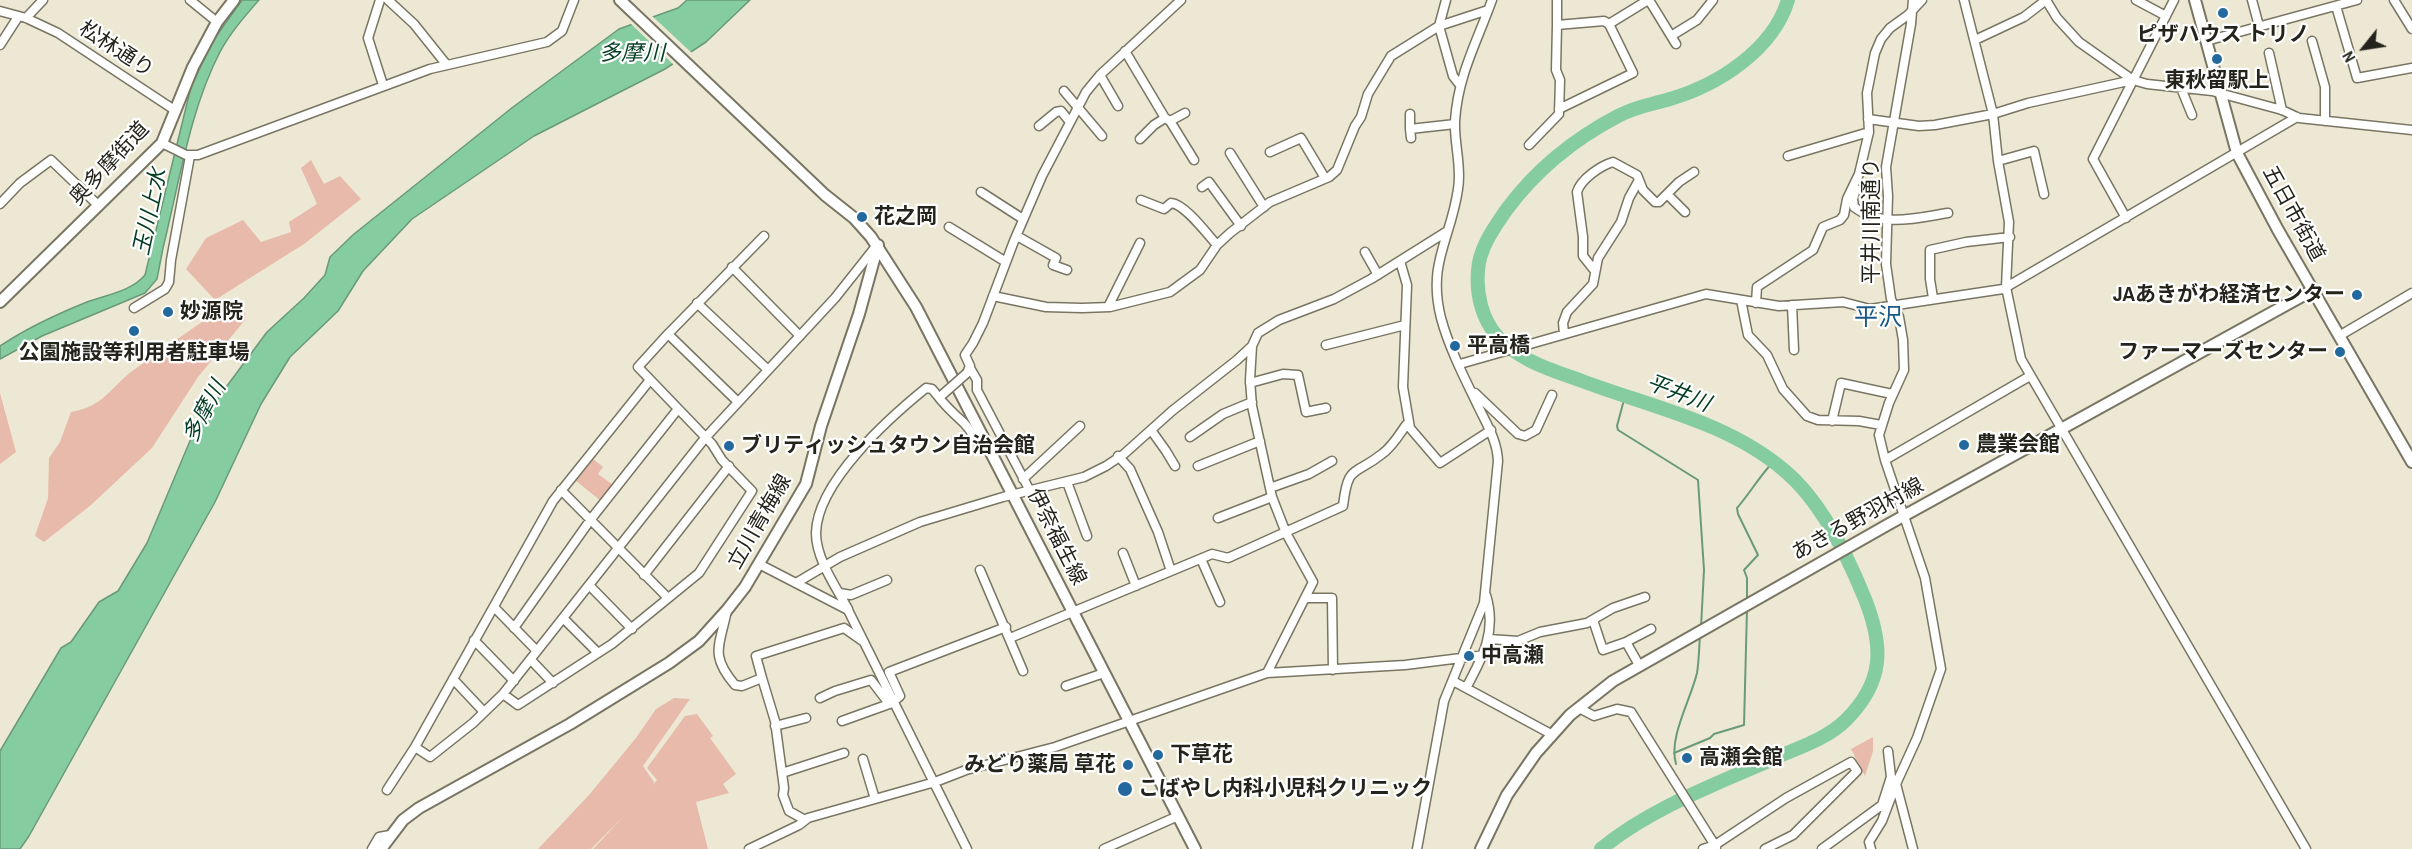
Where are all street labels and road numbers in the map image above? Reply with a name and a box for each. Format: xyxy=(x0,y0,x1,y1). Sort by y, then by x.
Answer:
street label: 松林通り xyxy=(74,17,158,83)
street label: 奥多摩街道 xyxy=(65,117,155,211)
street label: 平井川南通り xyxy=(1859,158,1885,284)
street label: 五日市街道 xyxy=(2257,162,2329,266)
street label: 立川青梅線 xyxy=(723,470,797,574)
street label: あきる野羽村線 xyxy=(1788,473,1928,567)
street label: 伊奈福生線 xyxy=(1021,485,1091,589)

